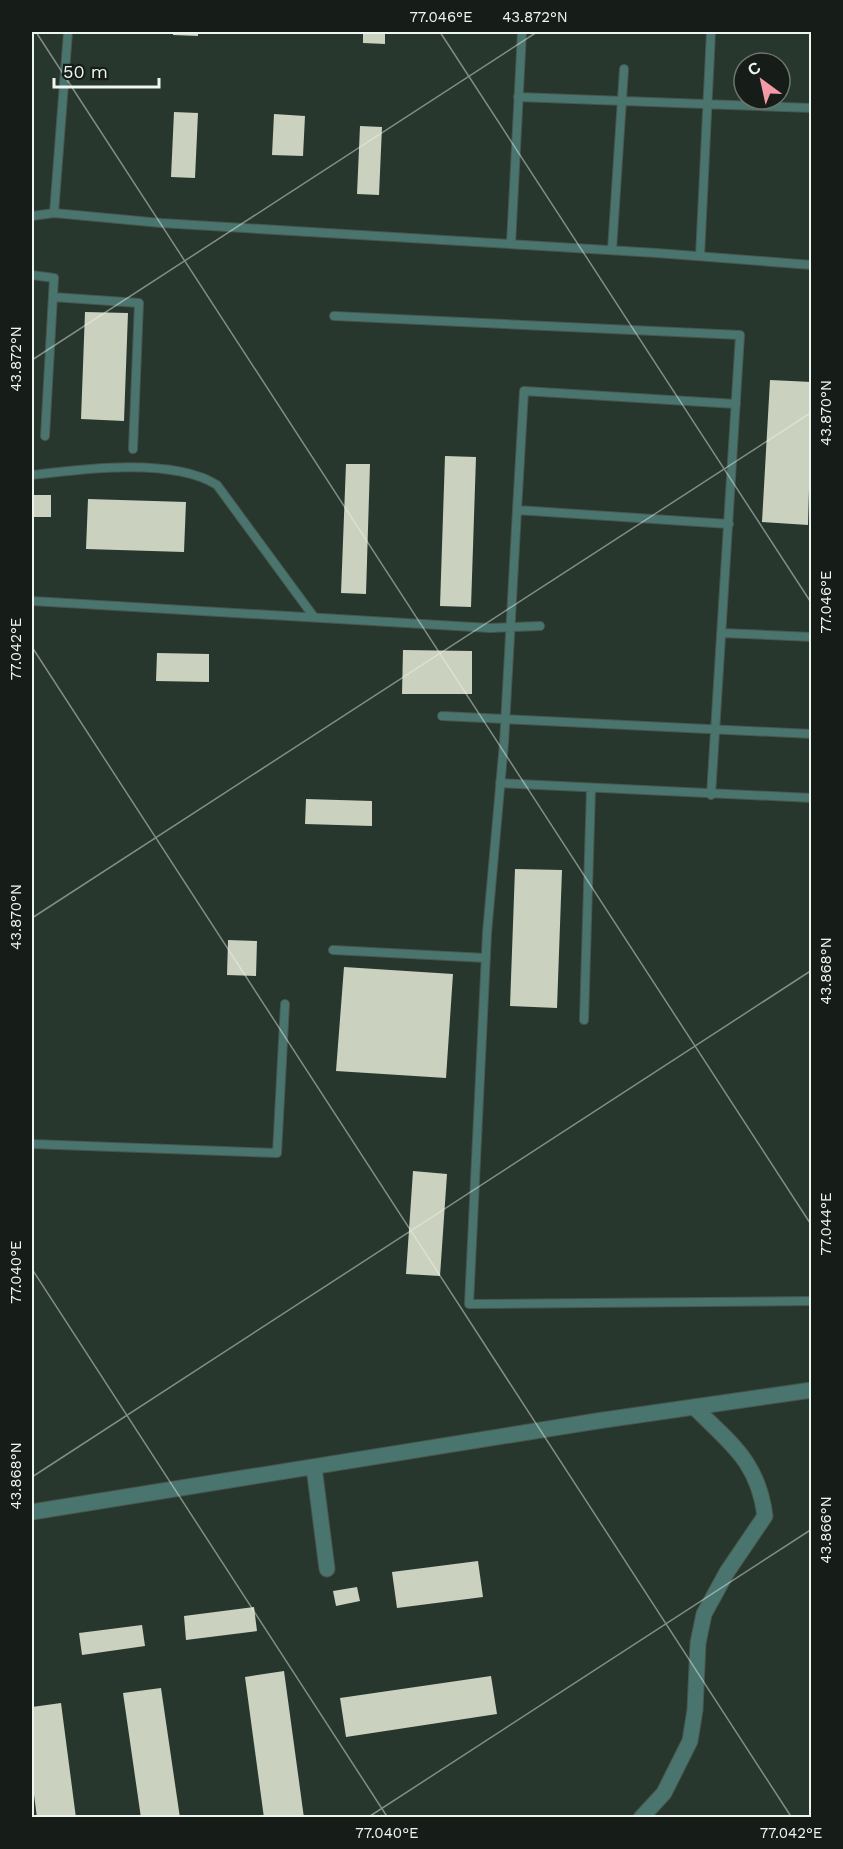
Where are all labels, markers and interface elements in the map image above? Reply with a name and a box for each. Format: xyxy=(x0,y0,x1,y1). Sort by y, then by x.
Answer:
text: 77.046°E xyxy=(409,8,473,26)
text: 43.872°N xyxy=(502,8,568,26)
scale bar xyxy=(54,51,159,89)
north arrow xyxy=(732,51,792,111)
text: С xyxy=(744,57,764,80)
text: 50 m xyxy=(63,61,108,82)
text: 43.872°N xyxy=(7,326,25,392)
text: 43.870°N xyxy=(817,380,835,446)
text: 77.046°E xyxy=(817,570,835,634)
text: 77.042°E xyxy=(7,618,25,680)
text: 43.870°N xyxy=(7,884,25,950)
text: 43.868°N xyxy=(817,937,835,1005)
text: 77.044°E xyxy=(817,1192,835,1256)
text: 77.040°E xyxy=(7,1240,25,1304)
text: 43.868°N xyxy=(7,1442,25,1510)
text: 43.866°N xyxy=(817,1496,835,1564)
text: 77.040°E xyxy=(355,1824,419,1842)
text: 77.042°E xyxy=(760,1824,822,1842)

